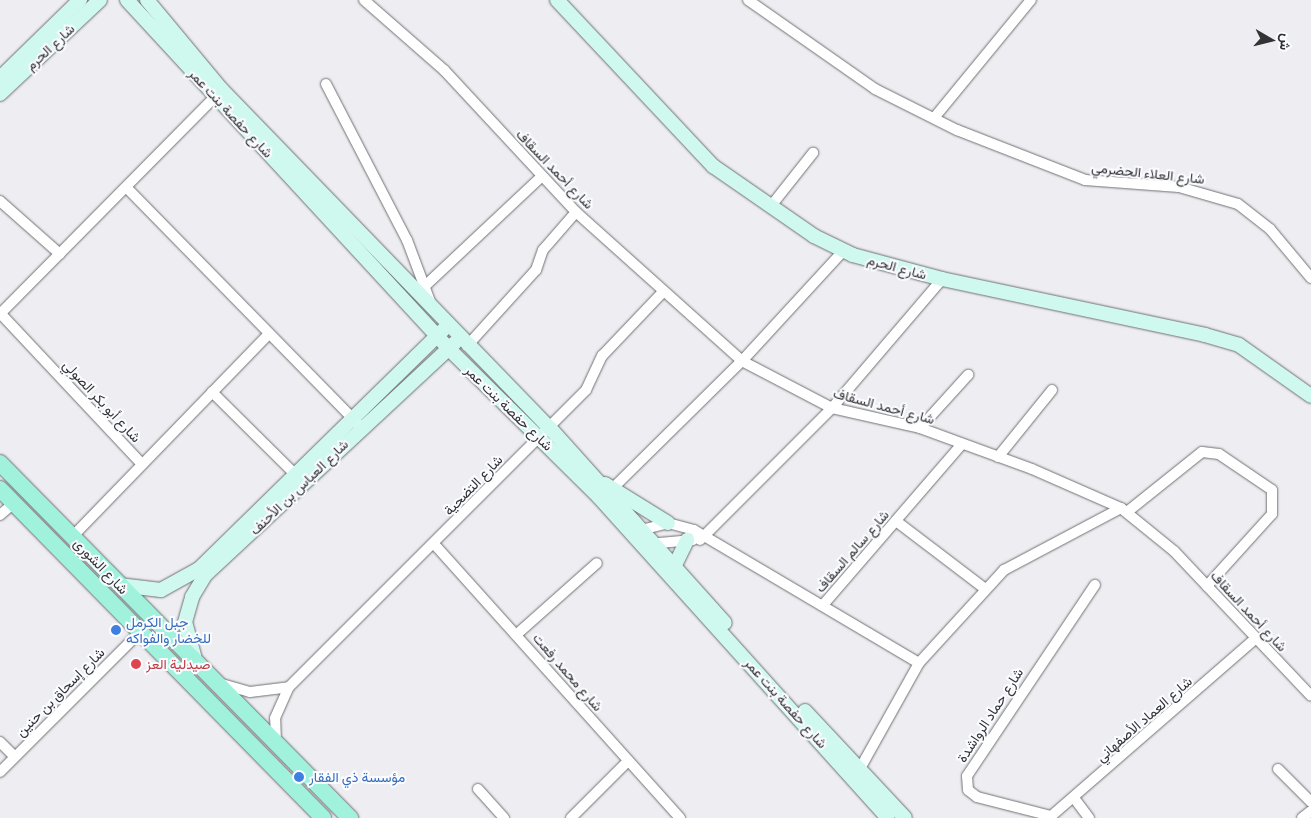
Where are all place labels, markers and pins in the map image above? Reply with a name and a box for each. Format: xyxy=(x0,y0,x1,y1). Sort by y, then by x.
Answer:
place label: جبل الكرمل للخضار والفواكه xyxy=(126,614,211,646)
marker: جبل الكرمل للخضار والفواكه xyxy=(110,624,122,636)
place label: صيدلية العز xyxy=(146,656,210,672)
marker: صيدلية العز xyxy=(130,658,142,670)
place label: مؤسسة ذي الفقار xyxy=(309,769,405,785)
marker: مؤسسة ذي الفقار xyxy=(293,771,305,783)

